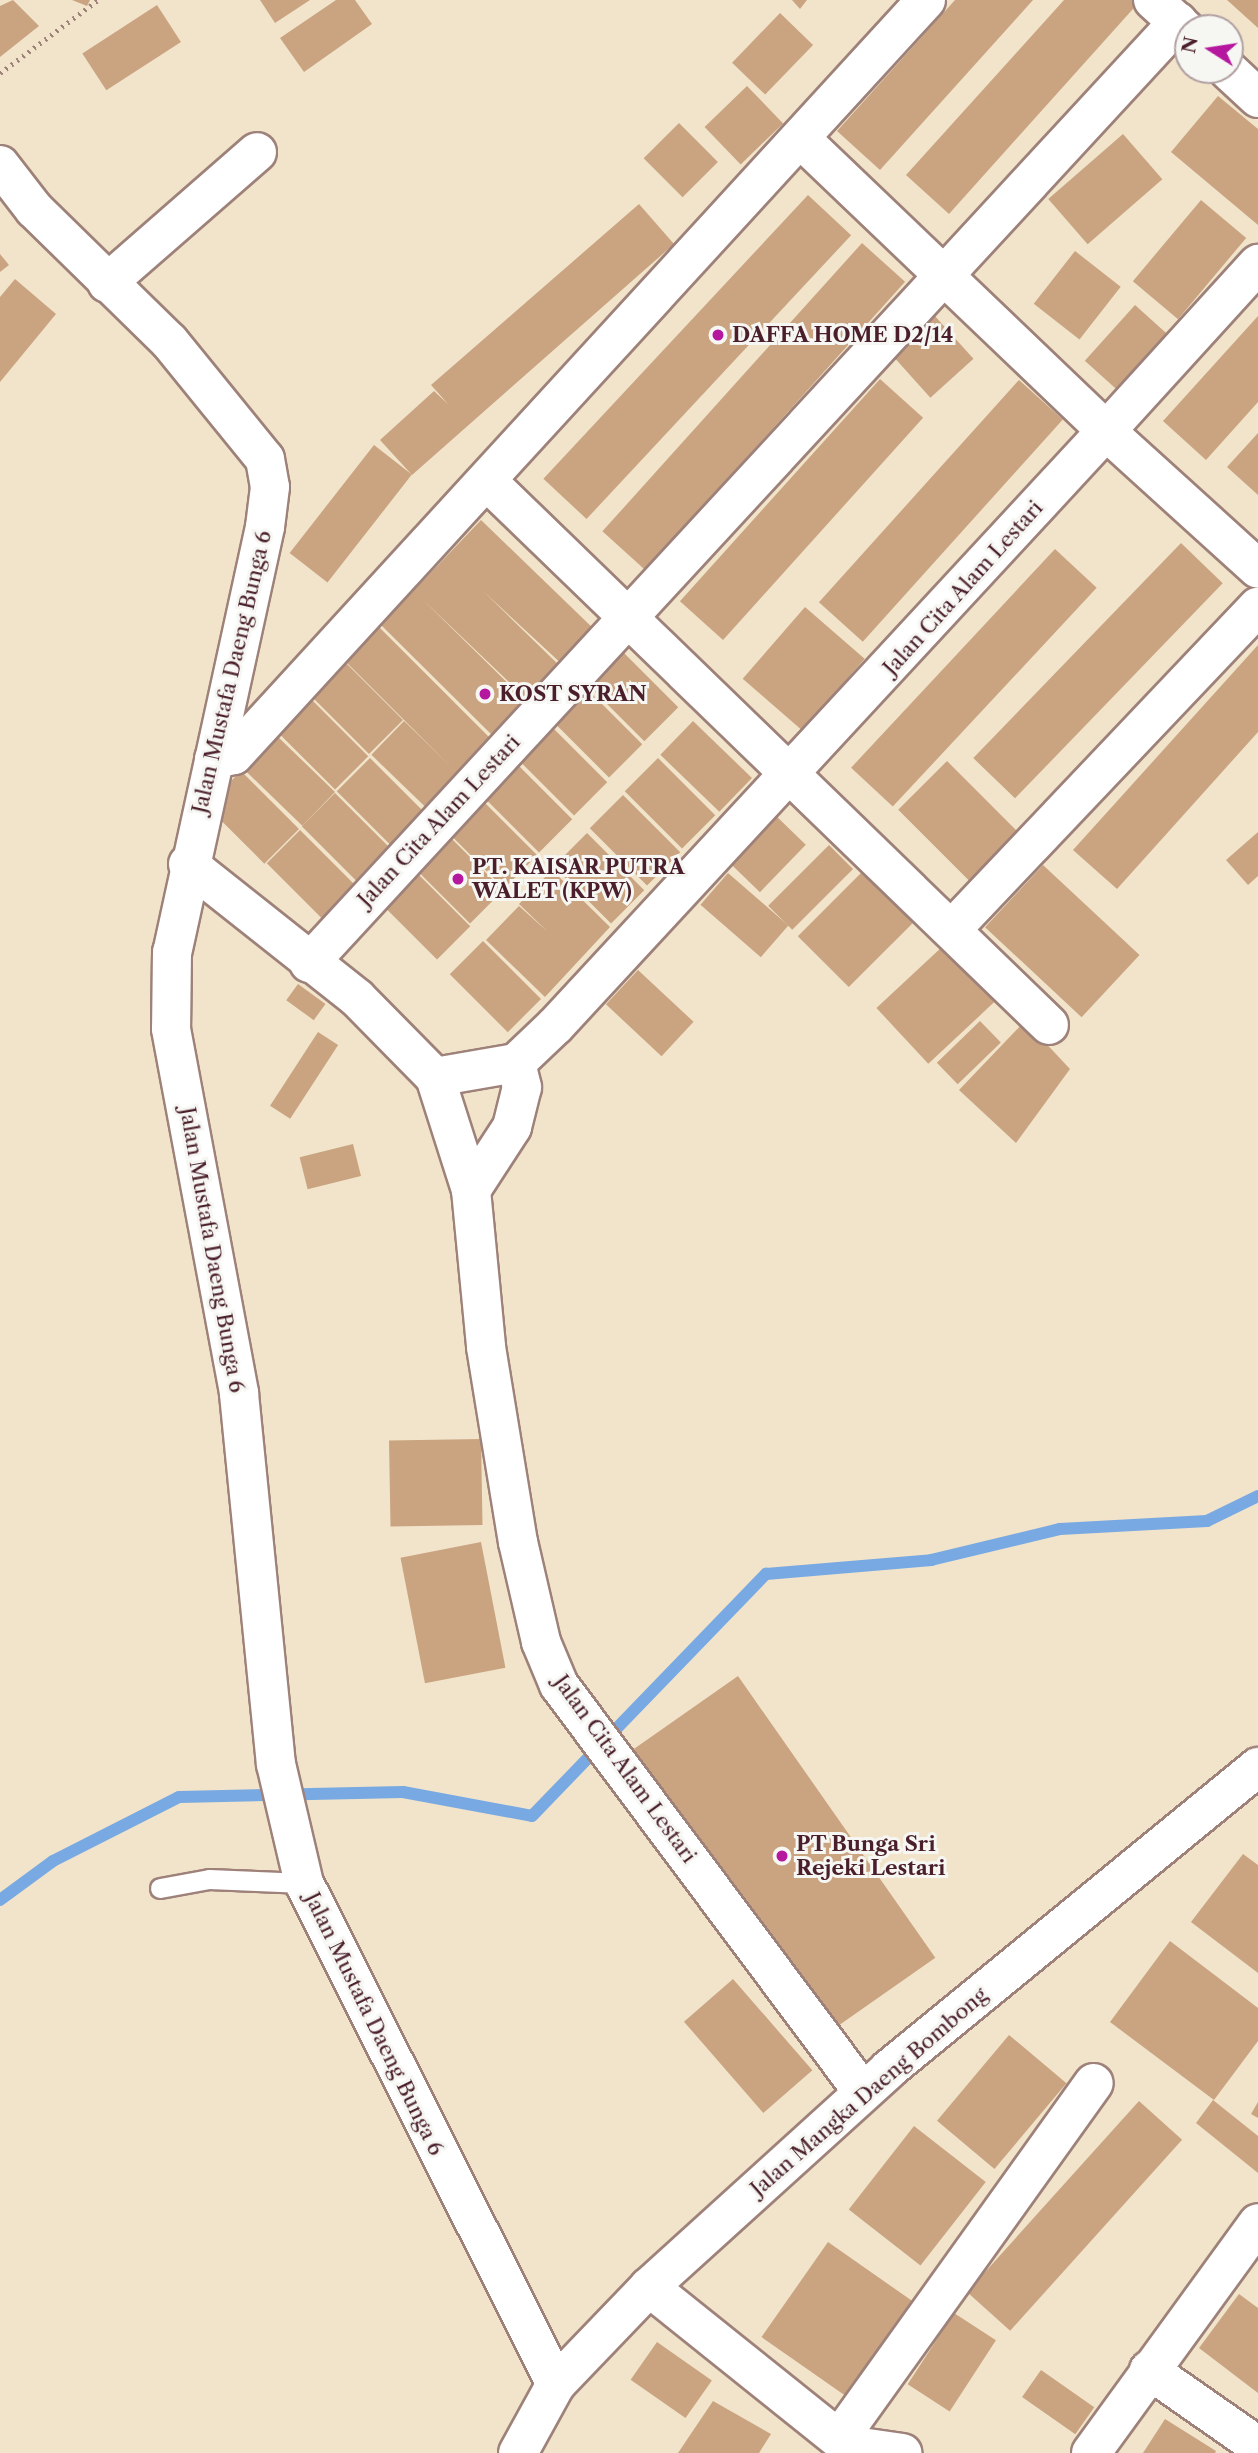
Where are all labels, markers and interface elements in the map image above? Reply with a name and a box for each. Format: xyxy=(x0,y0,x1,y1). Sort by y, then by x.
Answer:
north arrow xyxy=(1174,14,1244,84)
text: N xyxy=(1177,34,1203,55)
place label: DAFFA HOME D2/14 xyxy=(732,322,954,348)
marker: DAFFA HOME D2/14 xyxy=(710,327,726,343)
street label: Jalan Cita Alam Lestari xyxy=(878,495,1048,681)
street label: Jalan Mustafa Daeng Bunga 6 xyxy=(187,528,277,816)
place label: KOST SYRAN xyxy=(499,681,647,707)
marker: KOST SYRAN xyxy=(477,686,493,702)
street label: Jalan Cita Alam Lestari xyxy=(352,729,526,913)
place label: PT. KAISAR PUTRA WALET (KPW) xyxy=(472,854,685,904)
marker: PT. KAISAR PUTRA WALET (KPW) xyxy=(450,871,466,887)
street label: Jalan Mustafa Daeng Bunga 6 xyxy=(174,1105,250,1395)
street label: Jalan Cita Alam Lestari xyxy=(548,1670,702,1868)
place label: PT Bunga Sri Rejeki Lestari xyxy=(796,1831,946,1881)
marker: PT Bunga Sri Rejeki Lestari xyxy=(774,1848,790,1864)
street label: Jalan Mustafa Daeng Bunga 6 xyxy=(299,1888,449,2160)
street label: Jalan Mangka Daeng Bombong xyxy=(745,1982,993,2202)

